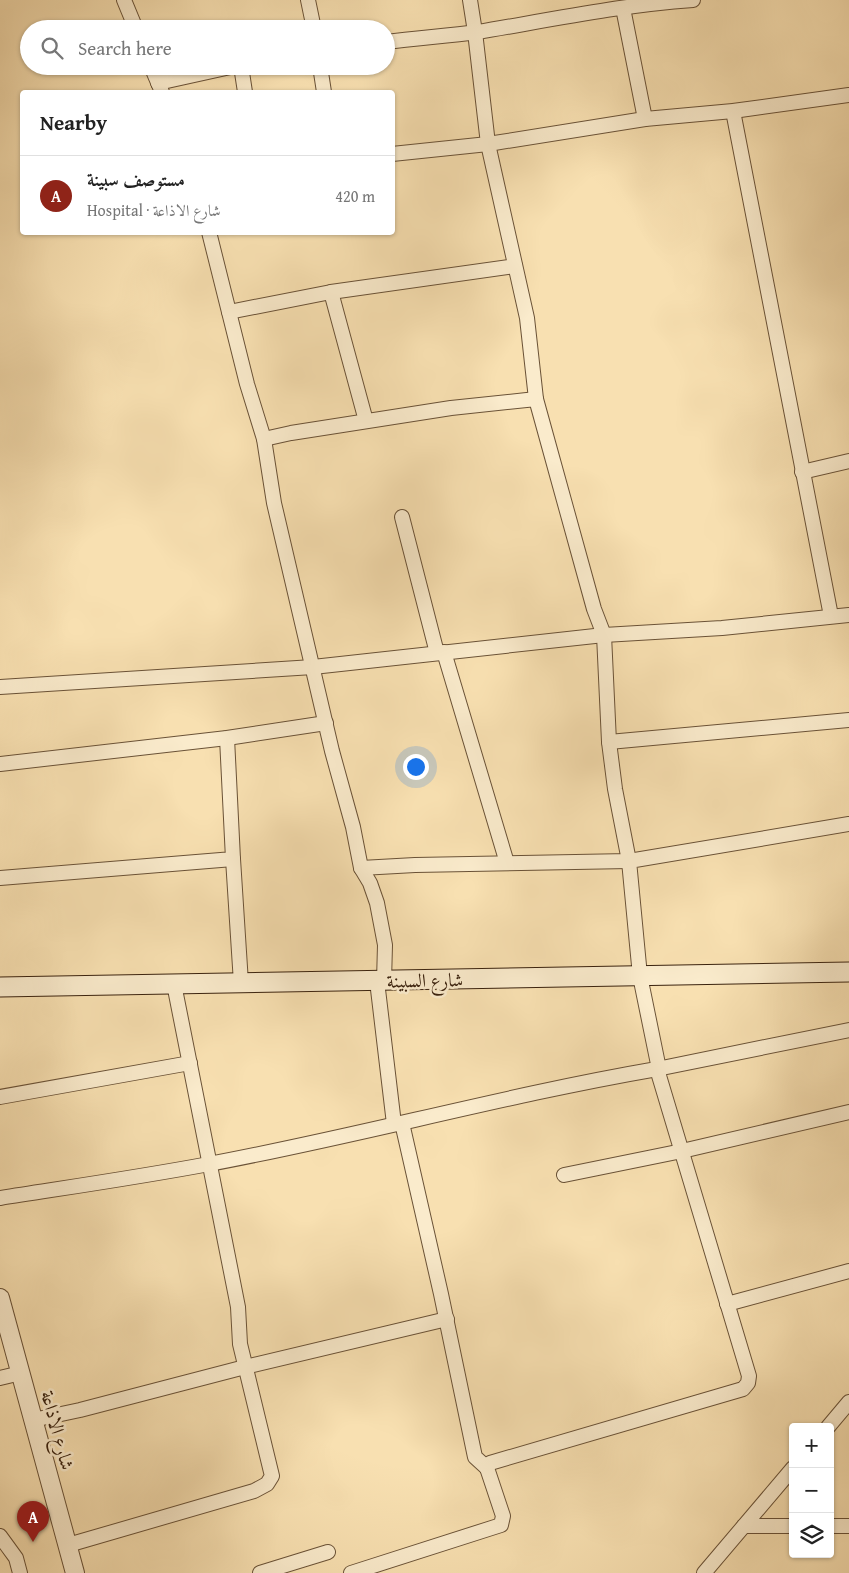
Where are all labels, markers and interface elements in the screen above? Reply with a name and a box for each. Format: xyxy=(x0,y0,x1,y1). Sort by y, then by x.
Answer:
search box xyxy=(20,20,395,75)
icon: search xyxy=(38,34,66,62)
text: Search here xyxy=(78,34,172,62)
text: Nearby xyxy=(40,107,107,138)
text: مستوصف سبينة xyxy=(87,165,185,193)
text: A xyxy=(51,184,61,208)
text: 420 m xyxy=(335,184,375,208)
text: Hospital · شارع الاذاعة xyxy=(87,198,221,222)
your location xyxy=(403,754,429,780)
street label: شارع السبينة xyxy=(386,965,464,997)
street label: شارع الاذاعة xyxy=(32,1387,82,1473)
map controls xyxy=(789,1423,834,1558)
button: + xyxy=(789,1423,834,1468)
button: − xyxy=(789,1468,834,1513)
pin: A xyxy=(17,1501,49,1542)
button: layers xyxy=(789,1513,834,1558)

